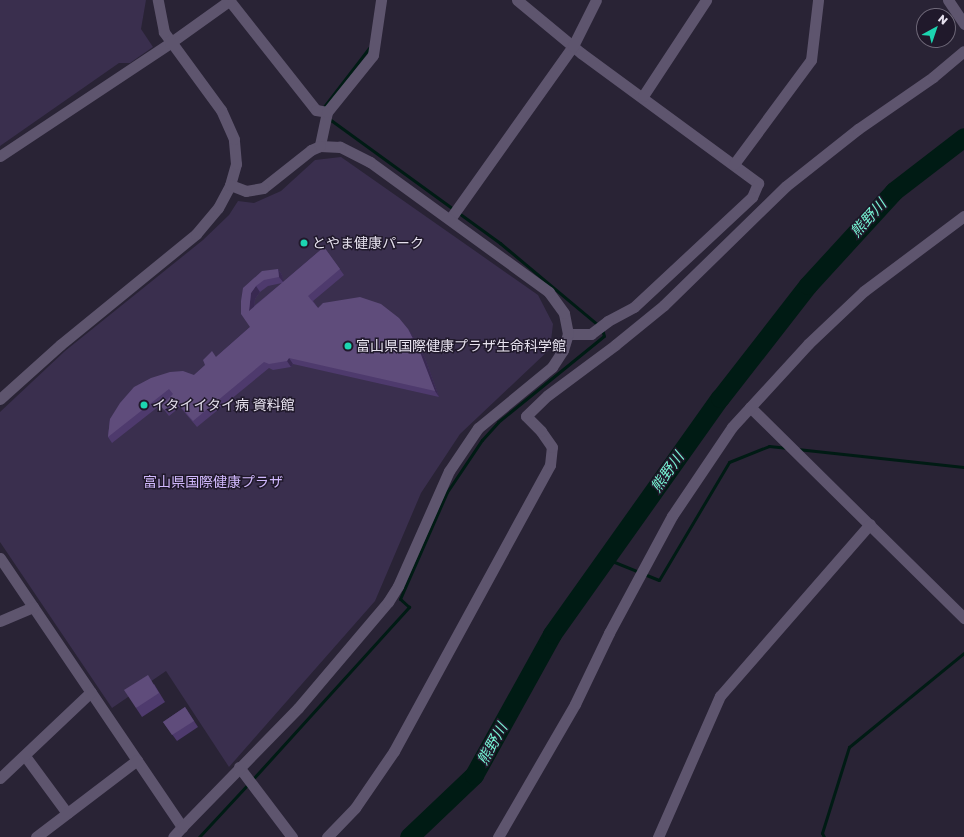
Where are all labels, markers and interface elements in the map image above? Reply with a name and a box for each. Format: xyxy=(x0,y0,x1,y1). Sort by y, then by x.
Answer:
north arrow xyxy=(916,8,956,48)
text: N xyxy=(936,12,951,27)
water label: 熊野川 xyxy=(846,195,890,241)
place label: とやま健康パーク xyxy=(312,235,424,251)
marker: とやま健康パーク xyxy=(299,238,309,248)
place label: 富山県国際健康プラザ生命科学館 xyxy=(356,338,566,354)
marker: 富山県国際健康プラザ生命科学館 xyxy=(343,341,353,351)
place label: イタイイタイ病 資料館 xyxy=(152,397,295,413)
marker: イタイイタイ病 資料館 xyxy=(139,400,149,410)
water label: 熊野川 xyxy=(647,448,687,496)
park label: 富山県国際健康プラザ xyxy=(143,474,283,490)
water label: 熊野川 xyxy=(473,720,511,768)

